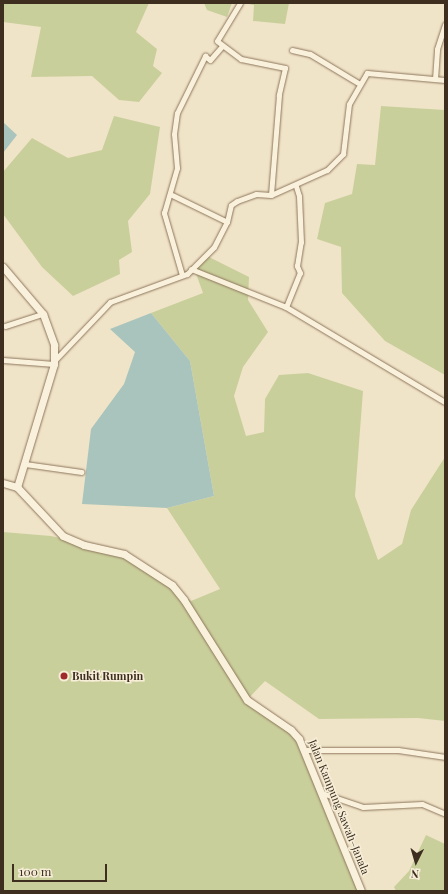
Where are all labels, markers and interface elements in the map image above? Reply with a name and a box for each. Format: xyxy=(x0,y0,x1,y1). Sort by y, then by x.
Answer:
place label: Bukit Rumpin xyxy=(72,669,143,683)
marker: Bukit Rumpin xyxy=(59,671,69,681)
street label: Jalan Kampung Sawah–Janala xyxy=(306,738,372,876)
north arrow xyxy=(396,842,436,882)
scale bar xyxy=(14,856,109,882)
text: 100 m xyxy=(19,863,51,879)
text: N xyxy=(410,867,420,882)

